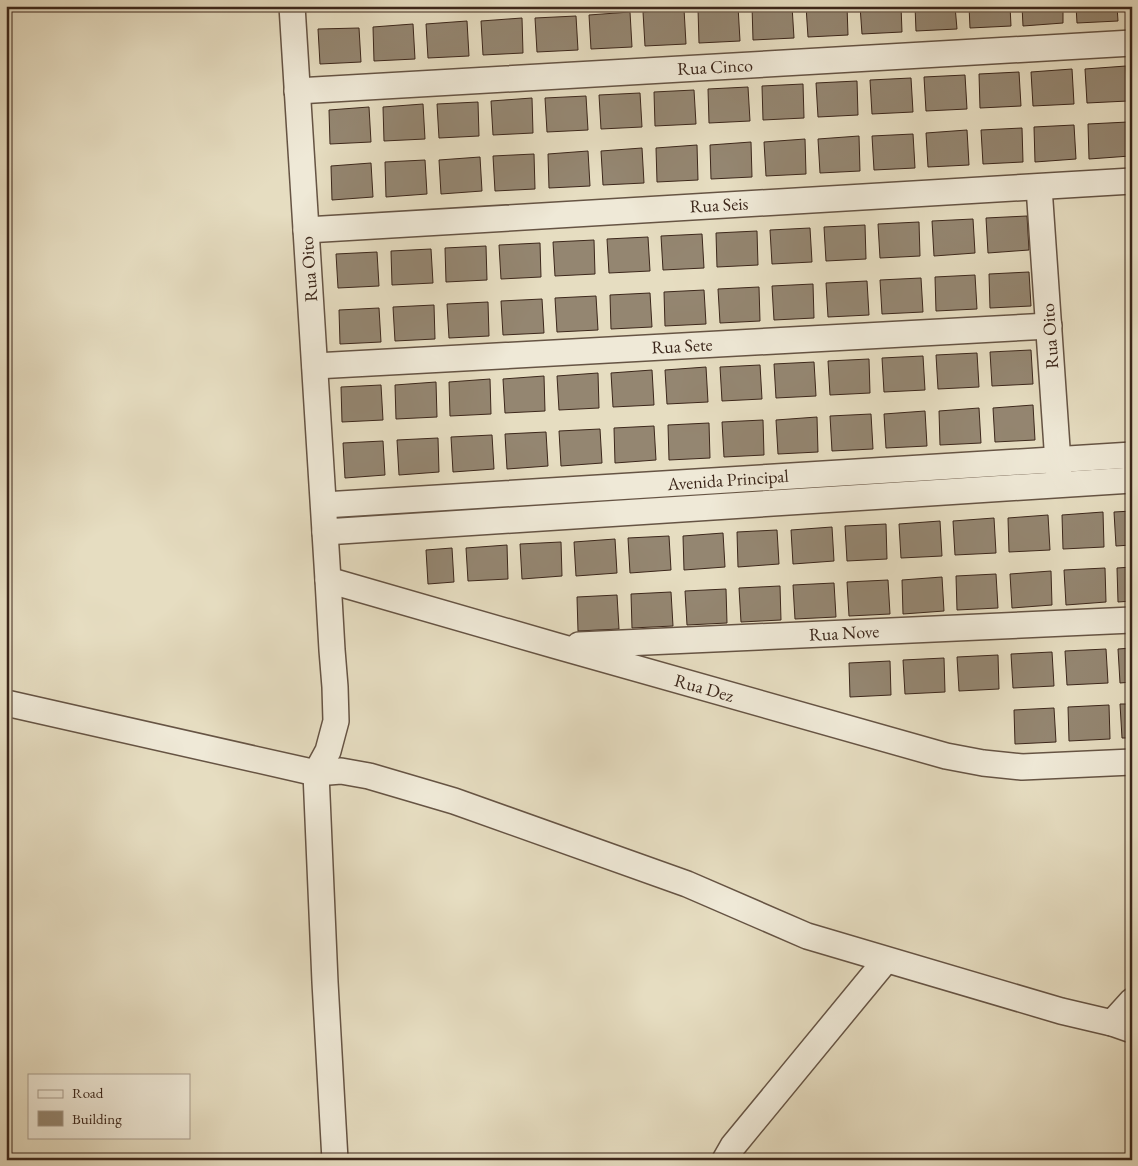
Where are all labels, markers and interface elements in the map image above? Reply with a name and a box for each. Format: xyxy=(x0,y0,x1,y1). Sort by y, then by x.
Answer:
street label: Rua Cinco xyxy=(677,53,753,80)
street label: Rua Seis xyxy=(689,191,749,218)
street label: Rua Oito xyxy=(295,235,322,303)
street label: Rua Oito xyxy=(1036,302,1063,370)
street label: Rua Sete xyxy=(651,332,713,359)
street label: Avenida Principal xyxy=(666,464,789,495)
street label: Rua Nove xyxy=(808,619,880,646)
street label: Rua Dez xyxy=(672,668,737,707)
legend xyxy=(28,1074,190,1138)
text: Road xyxy=(72,1083,104,1102)
text: Building xyxy=(72,1109,122,1128)

